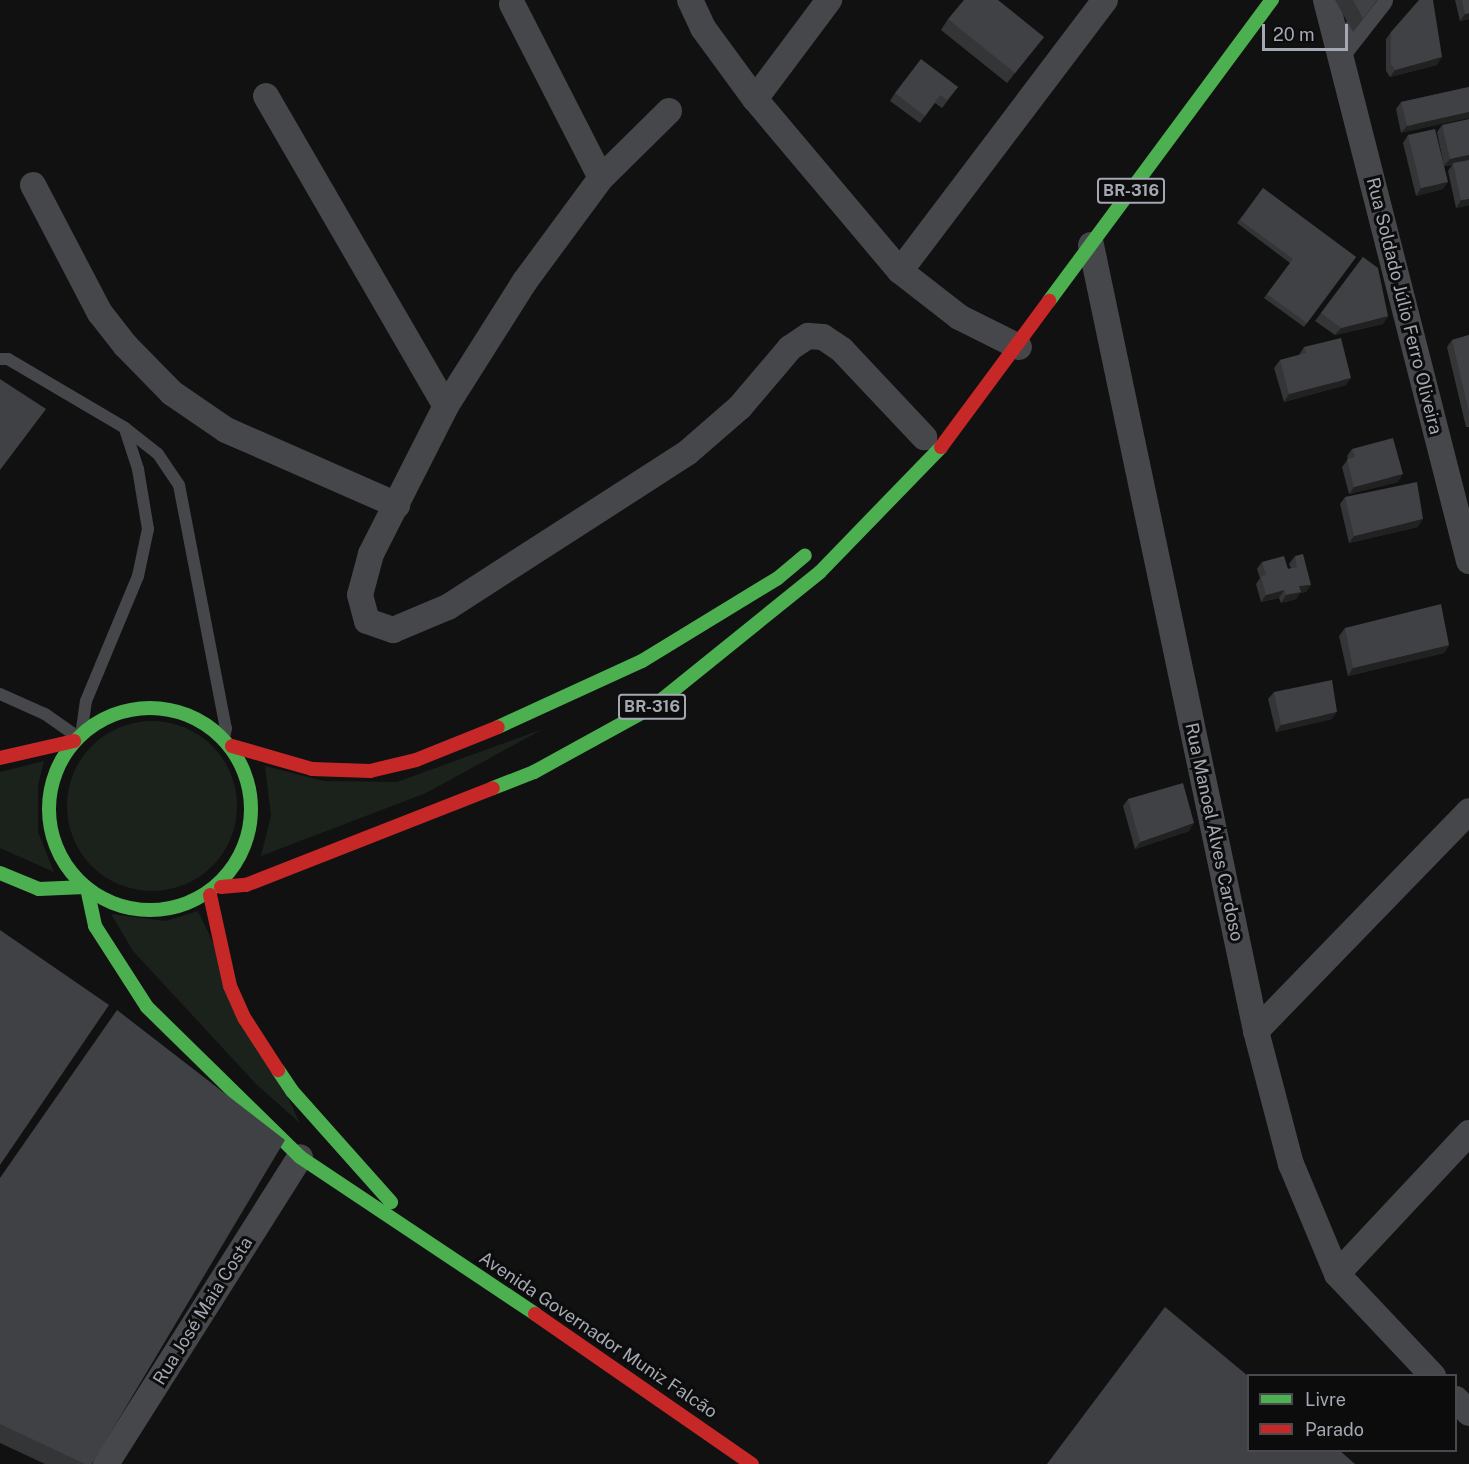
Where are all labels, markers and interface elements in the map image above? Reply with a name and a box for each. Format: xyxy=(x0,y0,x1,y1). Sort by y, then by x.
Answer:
scale bar xyxy=(1265,12,1350,50)
text: 20 m xyxy=(1273,24,1315,45)
street label: Rua Soldado Júlio Ferro Oliveira xyxy=(1362,175,1446,437)
road number: BR-316 xyxy=(1096,178,1166,204)
road number: BR-316 xyxy=(618,694,686,720)
street label: Rua Manoel Alves Cardoso xyxy=(1180,721,1248,943)
street label: Rua José Maia Costa xyxy=(149,1233,257,1389)
street label: Avenida Governador Muniz Falcão xyxy=(475,1247,721,1423)
legend xyxy=(1247,1374,1457,1452)
text: Livre xyxy=(1305,1389,1346,1410)
text: Parado xyxy=(1305,1419,1364,1440)

